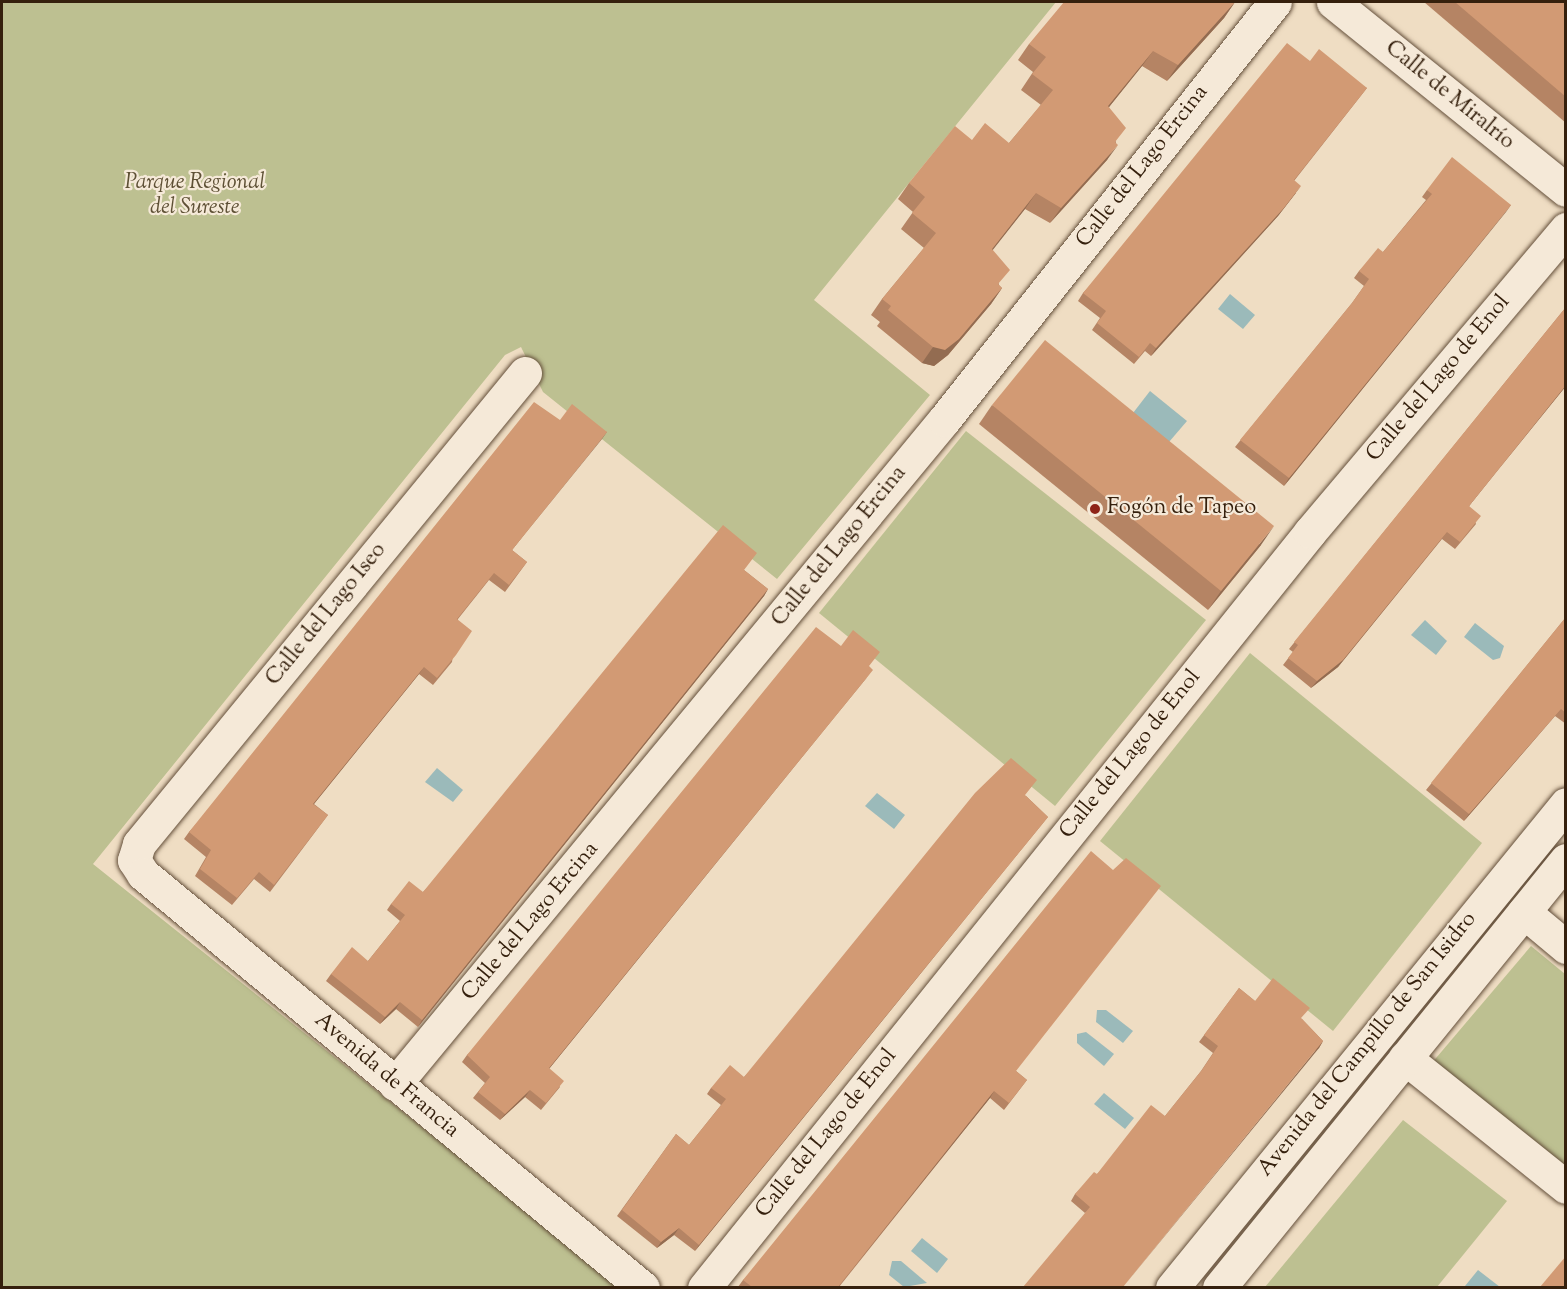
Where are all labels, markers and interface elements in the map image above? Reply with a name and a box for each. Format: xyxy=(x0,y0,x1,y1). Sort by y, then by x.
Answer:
street label: Calle de Miralrío xyxy=(1379,36,1519,156)
street label: Calle del Lago Ercina xyxy=(1071,80,1215,254)
park label: Parque Regional del Sureste xyxy=(125,170,265,222)
street label: Calle del Lago de Enol xyxy=(1362,290,1516,468)
street label: Calle del Lago Ercina xyxy=(767,461,913,633)
place label: Fogón de Tapeo xyxy=(1107,496,1256,522)
marker: Fogón de Tapeo xyxy=(1088,502,1102,516)
street label: Calle del Lago Iseo xyxy=(261,538,393,692)
street label: Calle del Lago de Enol xyxy=(1055,665,1207,845)
street label: Calle del Lago Ercina xyxy=(457,837,605,1007)
street label: Avenida del Campillo de San Isidro xyxy=(1253,907,1483,1183)
street label: Avenida de Francia xyxy=(308,1008,464,1144)
street label: Calle del Lago de Enol xyxy=(751,1044,903,1224)

